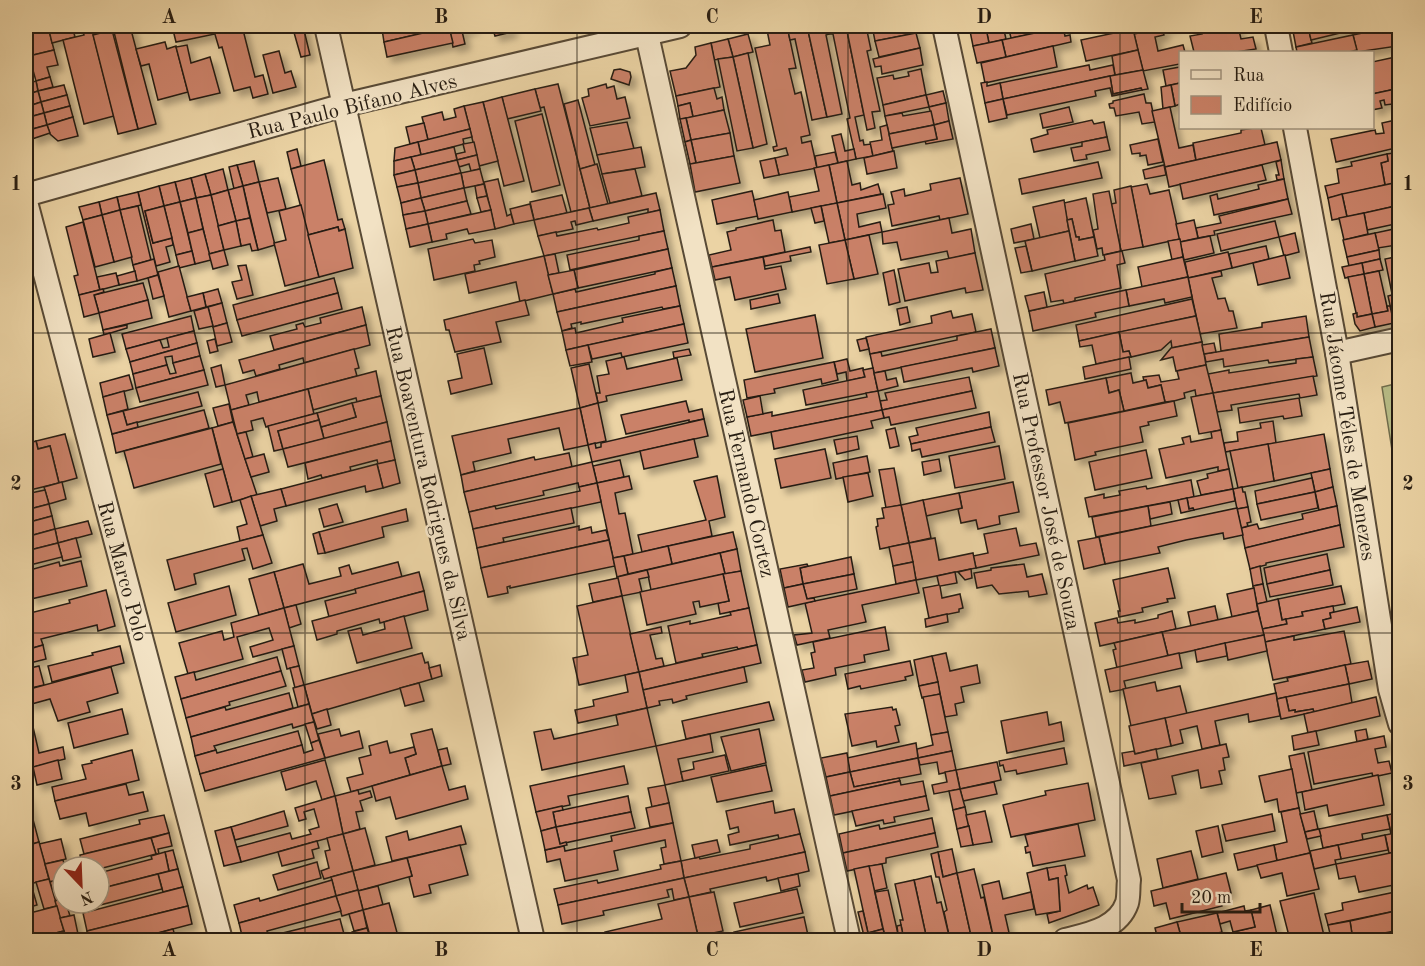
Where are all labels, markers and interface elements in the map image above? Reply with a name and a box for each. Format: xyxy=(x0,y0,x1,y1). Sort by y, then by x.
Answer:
text: A xyxy=(161,8,177,28)
text: B xyxy=(434,8,448,28)
text: C xyxy=(705,8,719,28)
text: D xyxy=(976,8,992,28)
text: E xyxy=(1249,8,1263,28)
legend xyxy=(1179,51,1374,129)
text: Rua xyxy=(1233,67,1264,85)
street label: Rua Paulo Bifano Alves xyxy=(245,71,459,144)
text: Edifício xyxy=(1233,97,1292,115)
text: 1 xyxy=(10,175,22,195)
text: 1 xyxy=(1402,175,1414,195)
street label: Rua Jácome Téles de Menezes xyxy=(1315,290,1378,562)
street label: Rua Boaventura Rodrigues da Silva xyxy=(381,324,474,643)
street label: Rua Professor José de Souza xyxy=(1008,371,1083,632)
street label: Rua Fernando Cortez xyxy=(714,387,777,580)
text: 2 xyxy=(10,475,22,495)
text: 2 xyxy=(1402,475,1414,495)
street label: Rua Marco Polo xyxy=(93,499,150,644)
text: 3 xyxy=(10,775,22,795)
text: 3 xyxy=(1402,775,1414,795)
north arrow xyxy=(51,855,111,915)
scale bar xyxy=(1182,876,1260,914)
text: N xyxy=(77,887,95,907)
text: 20 m xyxy=(1191,889,1231,907)
text: A xyxy=(161,941,177,961)
text: B xyxy=(434,941,448,961)
text: C xyxy=(705,941,719,961)
text: D xyxy=(976,941,992,961)
text: E xyxy=(1249,941,1263,961)

